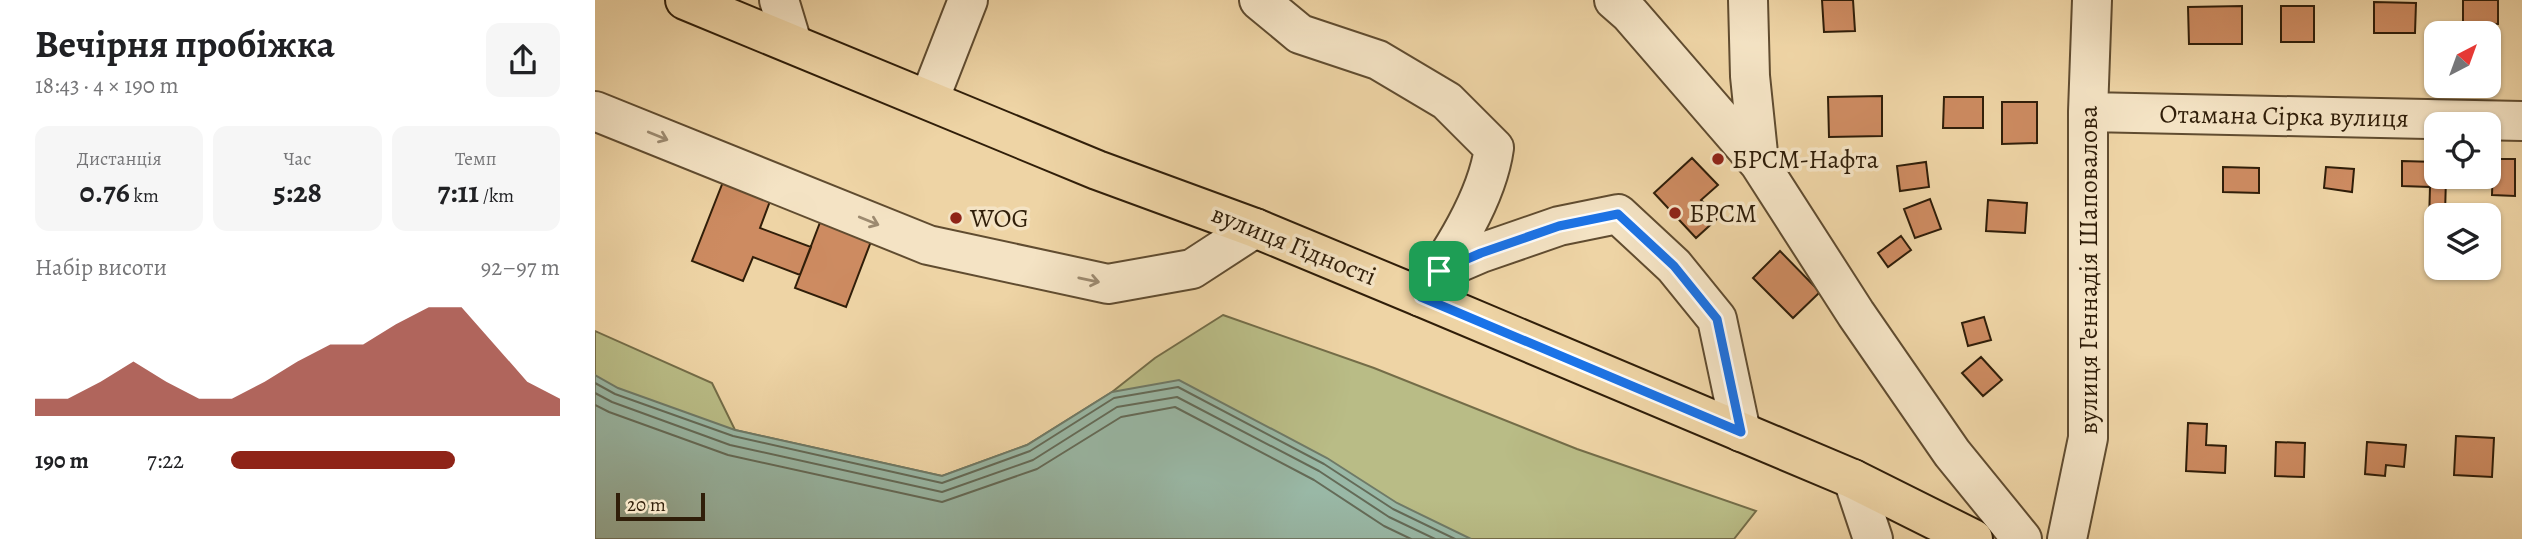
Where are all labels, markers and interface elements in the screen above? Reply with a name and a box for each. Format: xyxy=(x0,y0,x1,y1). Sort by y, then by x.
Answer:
text: Вечірня пробіжка xyxy=(35,18,335,70)
north arrow xyxy=(2424,21,2501,98)
map controls xyxy=(2424,21,2501,280)
button: share xyxy=(486,23,560,97)
text: 18:43 · 4 × 190 m xyxy=(35,70,179,101)
street label: Отамана Сірка вулиця xyxy=(2159,96,2409,136)
street label: вулиця Геннадія Шаповалова xyxy=(2071,105,2106,435)
button: locate xyxy=(2424,112,2501,189)
one-way arrow xyxy=(647,131,669,144)
place label: БРСМ-Нафта xyxy=(1732,142,1879,177)
text: Дистанція xyxy=(77,146,162,172)
text: Час xyxy=(284,146,311,172)
text: Темп xyxy=(455,146,497,172)
marker: БРСМ-Нафта xyxy=(1710,151,1726,167)
text: 0.76 xyxy=(80,172,130,212)
text: 5:28 xyxy=(273,172,322,212)
text: 7:11 xyxy=(437,172,479,212)
text: km xyxy=(130,183,159,209)
text: /km xyxy=(479,183,514,209)
street label: вулиця Гідності xyxy=(1206,196,1382,294)
place label: БРСМ xyxy=(1689,196,1757,231)
place label: WOG xyxy=(969,201,1029,236)
button: layers xyxy=(2424,203,2501,280)
marker: БРСМ xyxy=(1667,205,1683,221)
marker: WOG xyxy=(948,210,964,226)
one-way arrow xyxy=(858,216,880,229)
pin xyxy=(1409,241,1469,301)
text: Набір висоти xyxy=(35,252,167,283)
text: 92–97 m xyxy=(481,252,560,283)
icon: arrive xyxy=(1420,252,1458,290)
one-way arrow xyxy=(1077,273,1100,287)
text: 190 m xyxy=(35,445,89,476)
text: 7:22 xyxy=(147,445,184,476)
scale bar xyxy=(616,490,705,522)
text: 20 m xyxy=(627,492,666,518)

